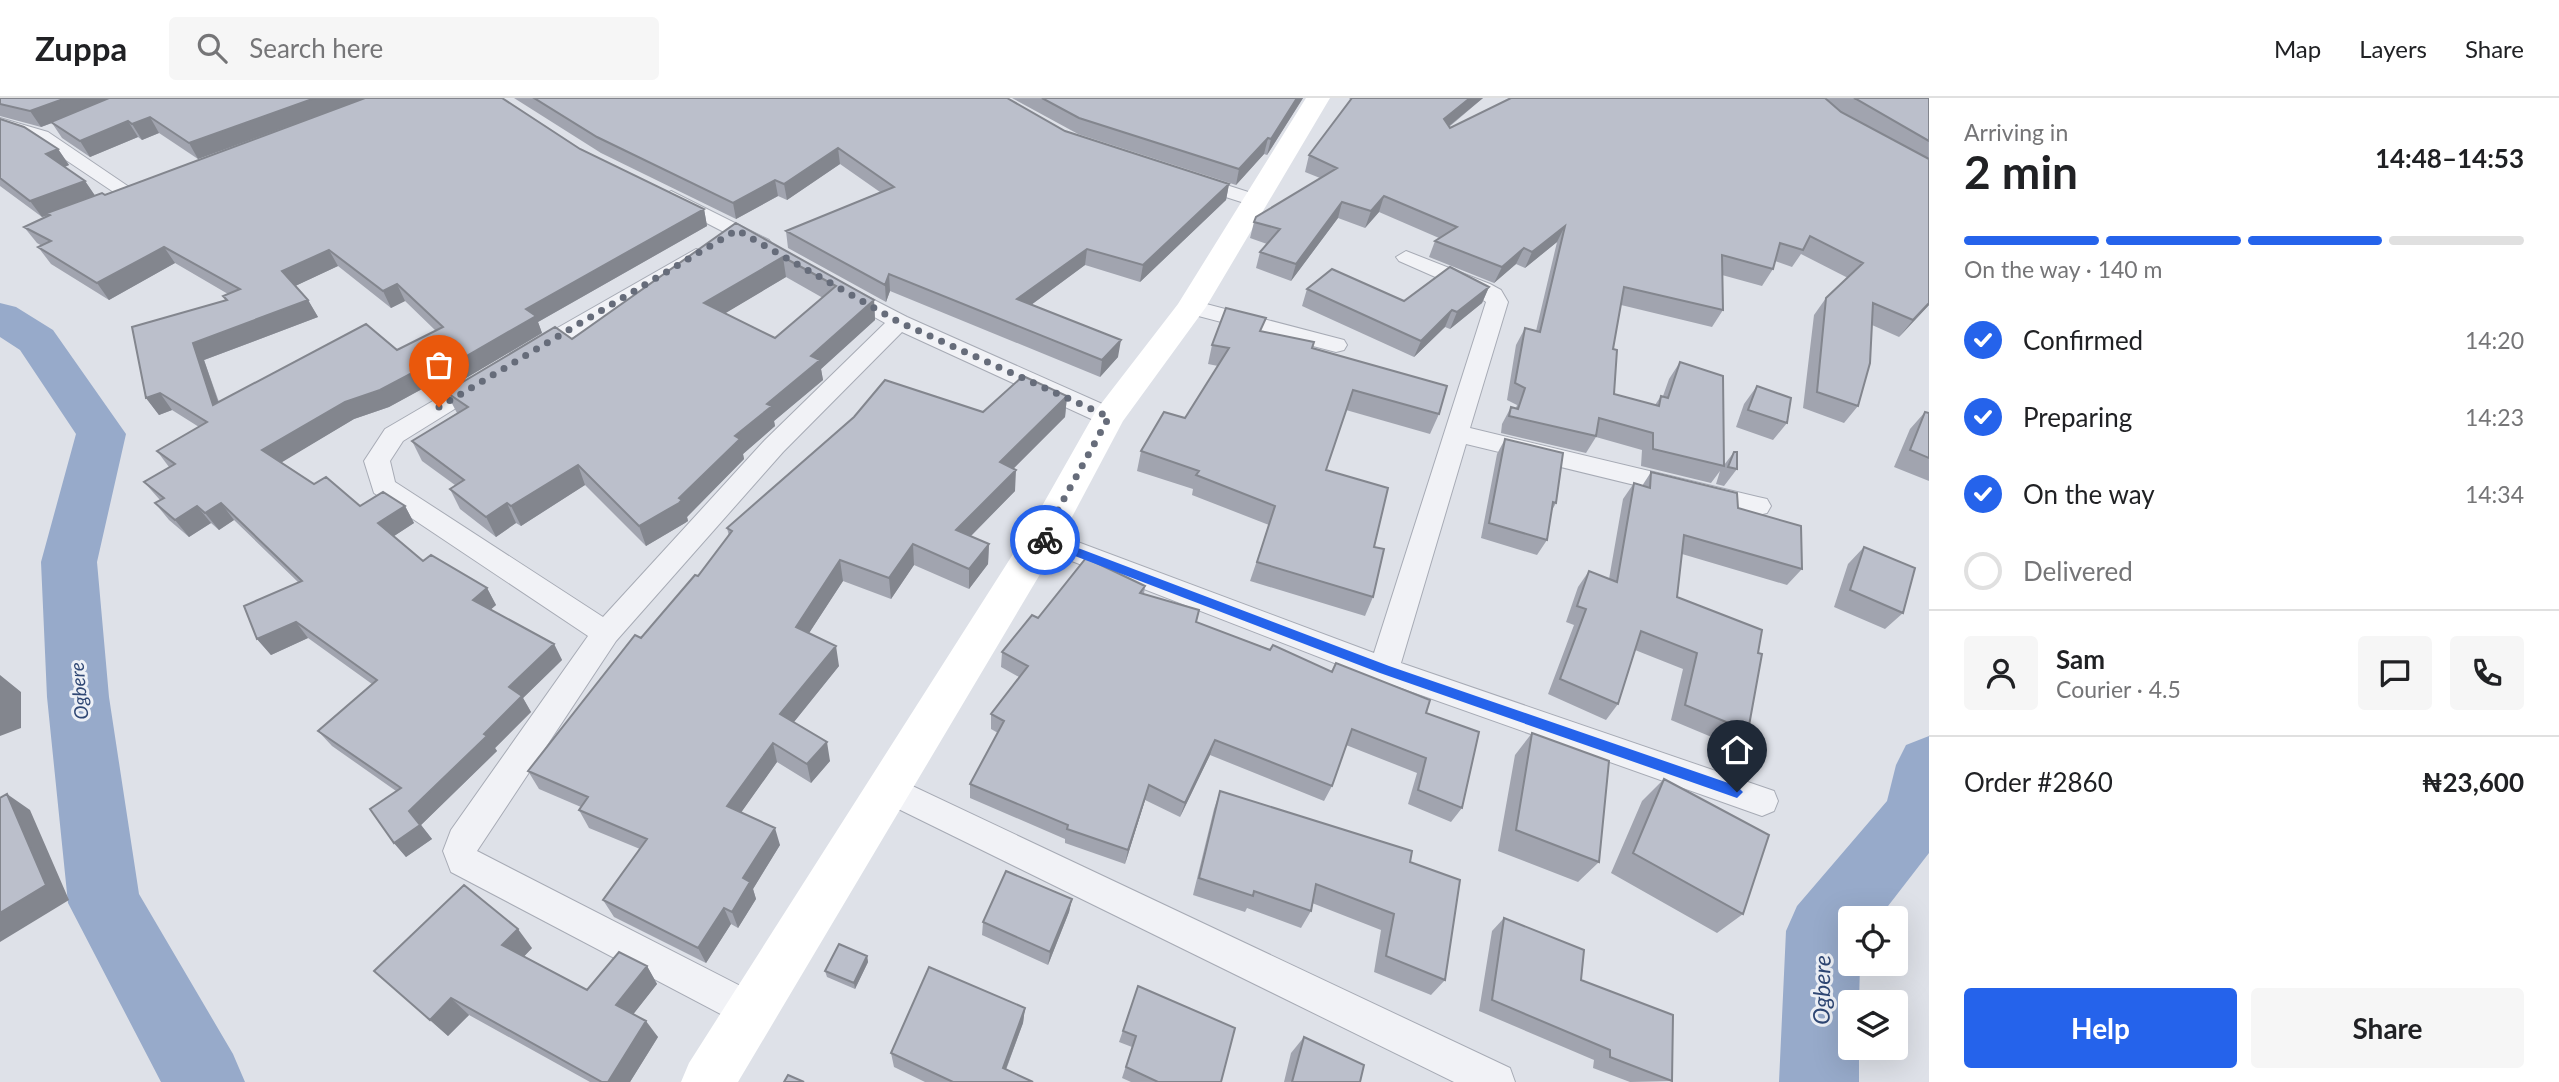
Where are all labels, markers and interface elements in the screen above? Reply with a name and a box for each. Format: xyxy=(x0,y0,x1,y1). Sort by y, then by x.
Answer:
search box xyxy=(169,17,659,80)
text: Zuppa xyxy=(35,28,127,68)
icon: search xyxy=(193,29,231,67)
text: Search here xyxy=(249,32,383,64)
text: Map xyxy=(2274,34,2321,63)
text: Layers xyxy=(2359,34,2427,63)
text: Share xyxy=(2465,34,2524,63)
text: Arriving in xyxy=(1964,118,2068,146)
text: 14:48–14:53 xyxy=(2375,142,2524,174)
text: 2 min xyxy=(1964,144,2078,199)
text: On the way · 140 m xyxy=(1964,255,2163,283)
icon: check xyxy=(1964,321,2002,359)
text: Confirmed xyxy=(2023,324,2143,356)
text: 14:20 xyxy=(2465,326,2524,354)
pin xyxy=(409,335,469,407)
icon: bag xyxy=(420,346,458,384)
icon: check xyxy=(1964,398,2002,436)
text: Preparing xyxy=(2023,401,2132,433)
text: 14:23 xyxy=(2465,403,2524,431)
icon: check xyxy=(1964,475,2002,513)
text: On the way xyxy=(2023,478,2155,510)
text: 14:34 xyxy=(2465,480,2524,508)
courier xyxy=(1010,505,1080,575)
icon: bike xyxy=(1026,521,1064,559)
text: Delivered xyxy=(2023,555,2133,587)
button: person xyxy=(1964,636,2038,710)
button: chat xyxy=(2358,636,2432,710)
button: phone xyxy=(2450,636,2524,710)
text: Sam xyxy=(2056,643,2105,675)
water label: Ogbere xyxy=(65,661,92,721)
text: Courier · 4.5 xyxy=(2056,675,2181,703)
pin xyxy=(1707,720,1767,792)
icon: home xyxy=(1718,731,1756,769)
text: Order #2860 xyxy=(1964,766,2113,798)
text: ₦23,600 xyxy=(2422,766,2524,798)
map controls xyxy=(1838,906,1908,1060)
button: locate xyxy=(1838,906,1908,976)
water label: Ogbere xyxy=(1806,955,1836,1025)
button: Help xyxy=(1964,988,2237,1068)
button: Share xyxy=(2251,988,2524,1068)
button: layers xyxy=(1838,990,1908,1060)

